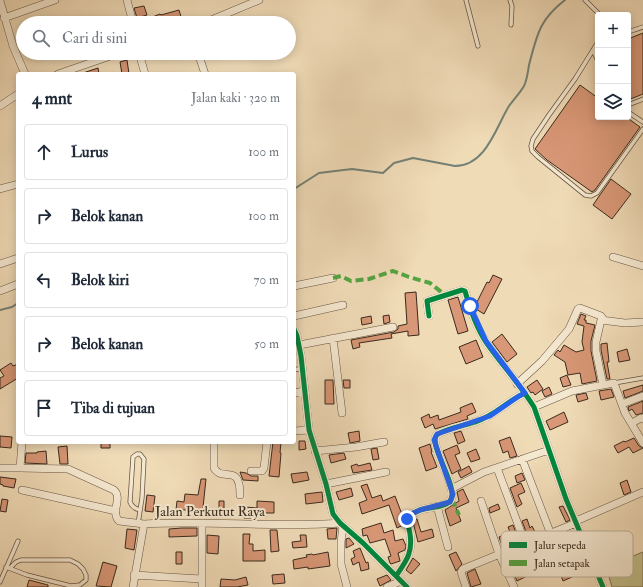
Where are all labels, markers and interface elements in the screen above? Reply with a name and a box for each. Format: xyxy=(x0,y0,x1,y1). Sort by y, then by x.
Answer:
map controls xyxy=(595,12,631,120)
button: + xyxy=(595,12,631,48)
search box xyxy=(16,16,296,60)
icon: search xyxy=(30,27,52,49)
text: Cari di sini xyxy=(62,29,127,48)
button: − xyxy=(595,48,631,84)
button: layers xyxy=(595,84,631,120)
text: 4 mnt xyxy=(32,88,72,109)
text: Jalan kaki · 320 m xyxy=(191,90,280,106)
icon: ahead xyxy=(33,141,55,163)
text: Lurus xyxy=(71,143,108,162)
text: 100 m xyxy=(248,144,279,160)
icon: right xyxy=(33,205,55,227)
text: Belok kanan xyxy=(71,207,143,226)
text: 100 m xyxy=(248,208,279,224)
icon: left xyxy=(33,269,55,291)
text: Belok kiri xyxy=(71,271,129,290)
text: 70 m xyxy=(254,272,279,288)
route start xyxy=(461,297,479,315)
icon: right xyxy=(33,333,55,355)
text: Belok kanan xyxy=(71,335,143,354)
text: 50 m xyxy=(254,336,279,352)
icon: arrive xyxy=(33,397,55,419)
text: Tiba di tujuan xyxy=(71,399,155,418)
street label: Jalan Perkutut Raya xyxy=(154,503,265,521)
route end xyxy=(398,510,416,528)
legend xyxy=(501,531,633,577)
text: Jalur sepeda xyxy=(533,539,587,553)
text: Jalan setapak xyxy=(533,557,591,571)

